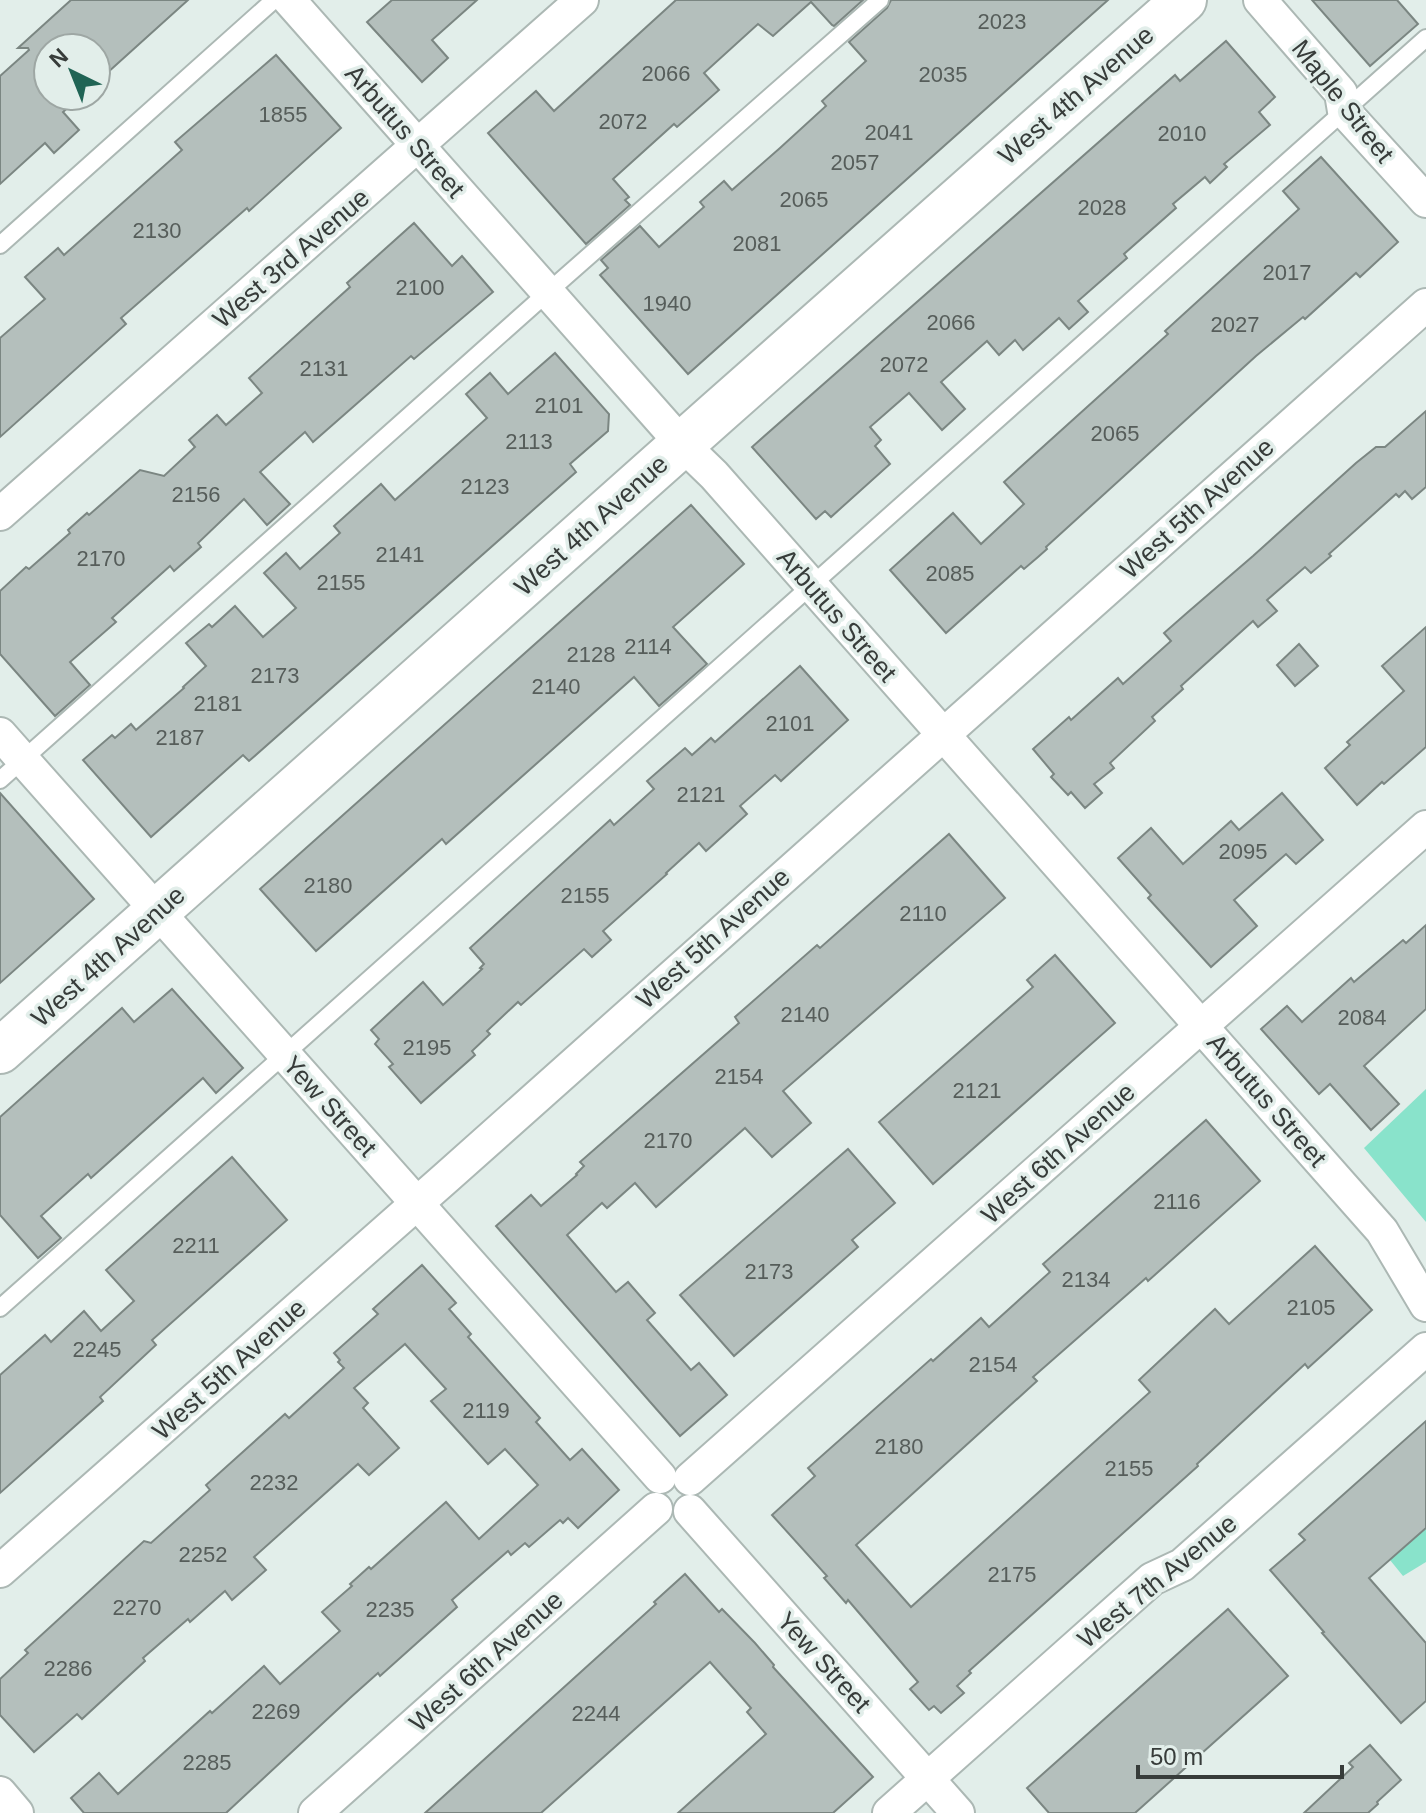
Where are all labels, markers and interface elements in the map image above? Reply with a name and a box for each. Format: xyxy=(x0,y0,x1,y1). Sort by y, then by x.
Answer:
house number: 2023 xyxy=(978,9,1026,34)
street label: West 4th Avenue xyxy=(992,20,1160,170)
north arrow xyxy=(32,32,112,112)
street label: Maple Street xyxy=(1286,34,1401,169)
text: N xyxy=(44,43,73,72)
street label: Arbutus Street xyxy=(339,58,471,204)
house number: 2066 xyxy=(642,61,690,86)
house number: 2035 xyxy=(919,62,967,87)
house number: 1855 xyxy=(259,102,307,127)
house number: 2072 xyxy=(599,109,647,134)
house number: 2041 xyxy=(865,120,913,145)
house number: 2010 xyxy=(1158,121,1206,146)
house number: 2057 xyxy=(831,150,879,175)
street label: West 3rd Avenue xyxy=(207,182,375,334)
house number: 2065 xyxy=(780,187,828,212)
house number: 2028 xyxy=(1078,195,1126,220)
house number: 2130 xyxy=(133,218,181,243)
house number: 2081 xyxy=(733,231,781,256)
house number: 2017 xyxy=(1263,260,1311,285)
house number: 2100 xyxy=(396,275,444,300)
house number: 1940 xyxy=(643,291,691,316)
house number: 2066 xyxy=(927,310,975,335)
house number: 2027 xyxy=(1211,312,1259,337)
house number: 2072 xyxy=(880,352,928,377)
house number: 2131 xyxy=(300,356,348,381)
house number: 2101 xyxy=(535,393,583,418)
house number: 2065 xyxy=(1091,421,1139,446)
house number: 2113 xyxy=(505,429,553,454)
street label: West 5th Avenue xyxy=(1114,431,1280,585)
street label: West 4th Avenue xyxy=(508,448,674,602)
house number: 2123 xyxy=(461,474,509,499)
house number: 2156 xyxy=(172,482,220,507)
house number: 2141 xyxy=(376,542,424,567)
street label: Arbutus Street xyxy=(771,542,903,688)
house number: 2170 xyxy=(77,546,125,571)
house number: 2085 xyxy=(926,561,974,586)
house number: 2155 xyxy=(317,570,365,595)
house number: 2114 xyxy=(624,634,672,659)
house number: 2128 xyxy=(567,642,615,667)
house number: 2173 xyxy=(251,663,299,688)
house number: 2140 xyxy=(532,674,580,699)
house number: 2181 xyxy=(194,691,242,716)
house number: 2101 xyxy=(766,711,814,736)
house number: 2187 xyxy=(156,725,204,750)
house number: 2121 xyxy=(677,782,725,807)
house number: 2095 xyxy=(1219,839,1267,864)
street label: West 5th Avenue xyxy=(630,861,796,1015)
house number: 2180 xyxy=(304,873,352,898)
street label: West 4th Avenue xyxy=(25,879,191,1033)
house number: 2155 xyxy=(561,883,609,908)
house number: 2110 xyxy=(899,901,947,926)
house number: 2140 xyxy=(781,1002,829,1027)
house number: 2084 xyxy=(1338,1005,1386,1030)
street label: Arbutus Street xyxy=(1201,1027,1333,1173)
house number: 2195 xyxy=(403,1035,451,1060)
street label: Yew Street xyxy=(277,1050,383,1163)
house number: 2154 xyxy=(715,1064,763,1089)
street label: West 6th Avenue xyxy=(975,1076,1141,1230)
house number: 2121 xyxy=(953,1078,1001,1103)
house number: 2170 xyxy=(644,1128,692,1153)
house number: 2116 xyxy=(1153,1189,1201,1214)
house number: 2211 xyxy=(172,1233,220,1258)
house number: 2173 xyxy=(745,1259,793,1284)
house number: 2134 xyxy=(1062,1267,1110,1292)
street label: West 5th Avenue xyxy=(146,1292,312,1446)
house number: 2105 xyxy=(1287,1295,1335,1320)
house number: 2245 xyxy=(73,1337,121,1362)
house number: 2154 xyxy=(969,1352,1017,1377)
house number: 2119 xyxy=(462,1398,510,1423)
house number: 2180 xyxy=(875,1434,923,1459)
house number: 2155 xyxy=(1105,1456,1153,1481)
house number: 2232 xyxy=(250,1470,298,1495)
street label: West 7th Avenue xyxy=(1072,1508,1242,1654)
house number: 2252 xyxy=(179,1542,227,1567)
house number: 2175 xyxy=(988,1562,1036,1587)
street label: West 6th Avenue xyxy=(403,1584,569,1738)
house number: 2270 xyxy=(113,1595,161,1620)
house number: 2235 xyxy=(366,1597,414,1622)
street label: Yew Street xyxy=(771,1606,877,1719)
house number: 2286 xyxy=(44,1656,92,1681)
house number: 2269 xyxy=(252,1699,300,1724)
house number: 2244 xyxy=(572,1701,620,1726)
scale bar xyxy=(1138,1729,1342,1779)
text: 50 m xyxy=(1150,1743,1203,1770)
house number: 2285 xyxy=(183,1750,231,1775)

